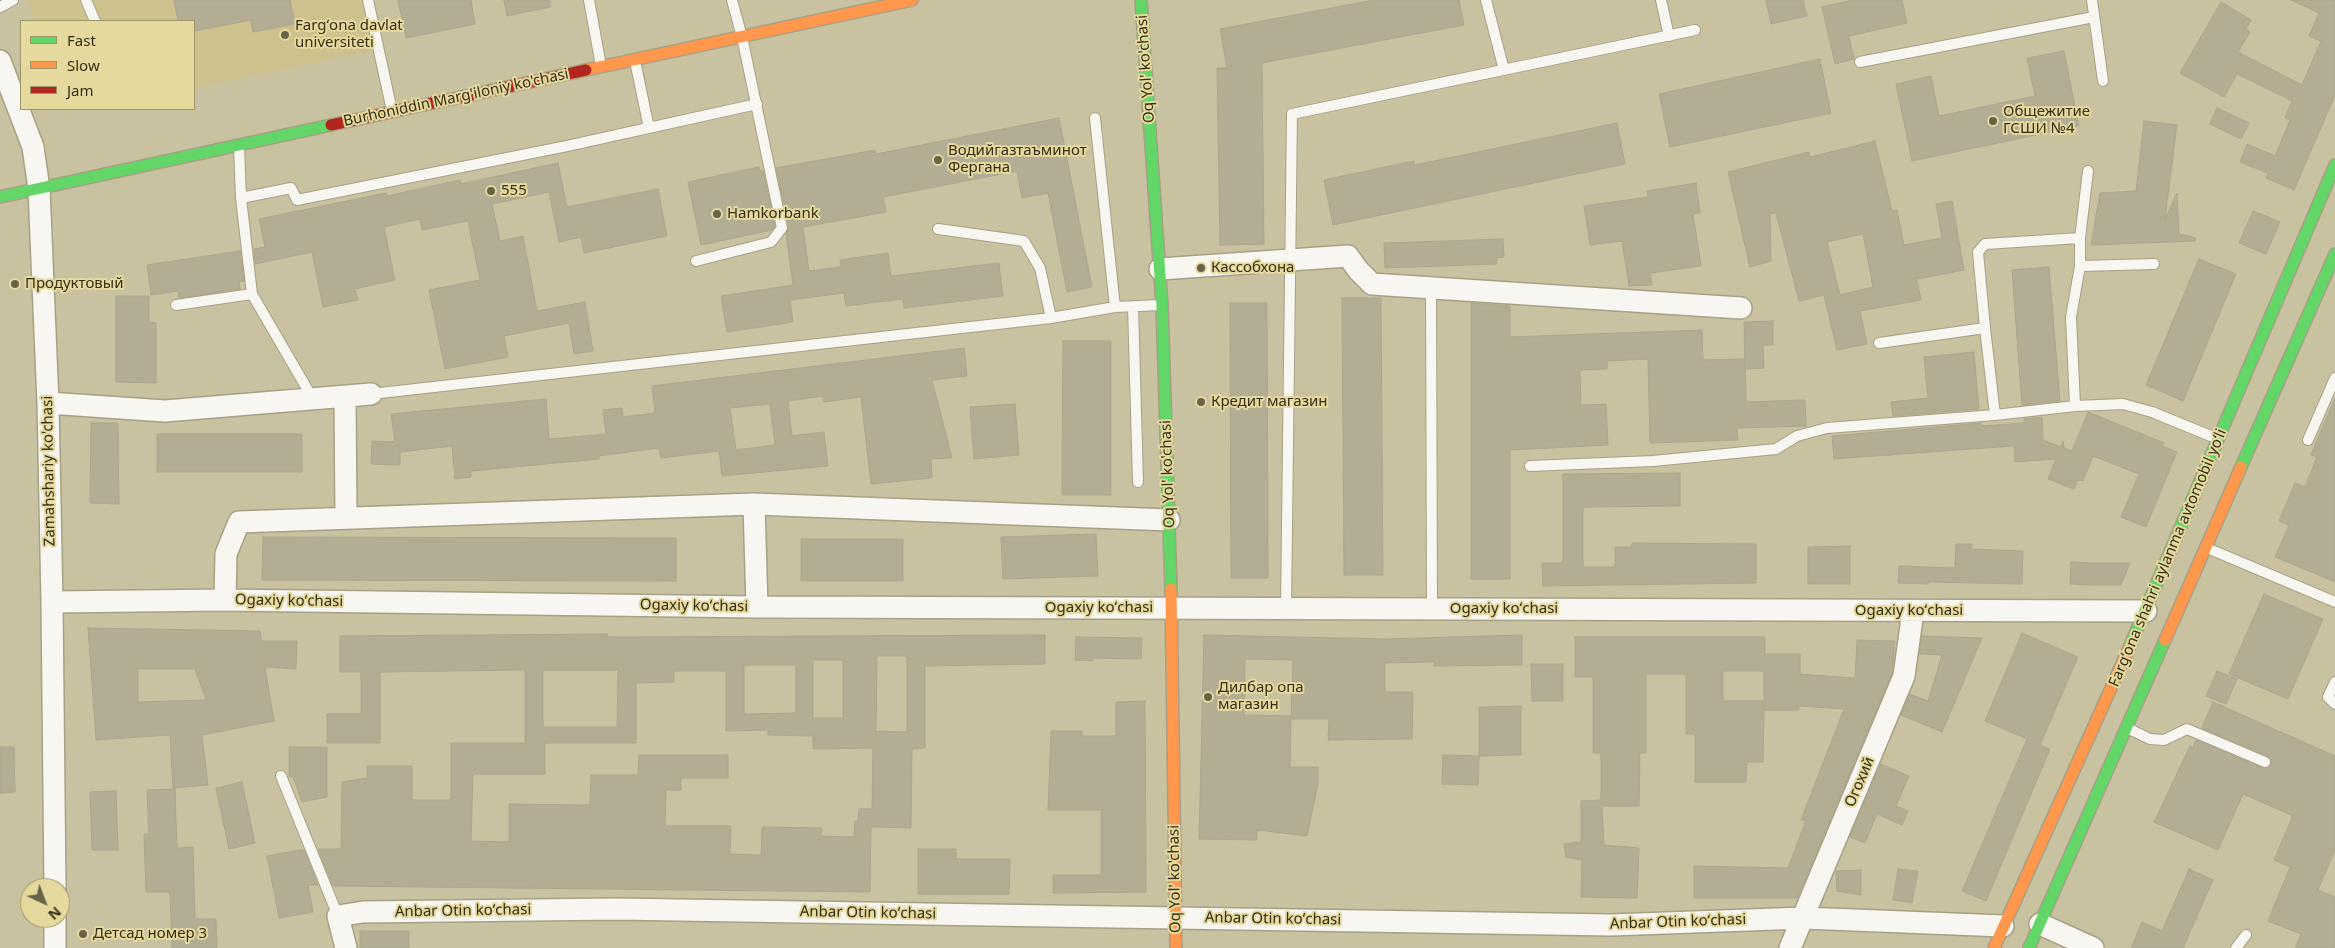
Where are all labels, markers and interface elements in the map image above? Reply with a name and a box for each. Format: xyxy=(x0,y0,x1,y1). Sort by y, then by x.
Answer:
street label: Oq Yol' ko'chasi xyxy=(1133,14,1159,124)
place label: Fargʻona davlat universiteti xyxy=(295,17,403,52)
legend xyxy=(20,20,195,110)
marker: Fargʻona davlat universiteti xyxy=(279,29,291,41)
text: Fast xyxy=(67,30,96,50)
text: Slow xyxy=(67,55,100,75)
street label: Burhoniddin Marg'iloniy ko'chasi xyxy=(342,65,570,131)
text: Jam xyxy=(67,80,94,100)
place label: Общежитие ГСШИ №4 xyxy=(2003,103,2090,138)
marker: Общежитие ГСШИ №4 xyxy=(1987,115,1999,127)
place label: Водийгазтаъминот Фергана xyxy=(948,142,1087,177)
marker: Водийгазтаъминот Фергана xyxy=(932,154,944,166)
place label: 555 xyxy=(501,182,527,200)
marker: 555 xyxy=(485,185,497,197)
place label: Hamkorbank xyxy=(727,205,819,223)
marker: Hamkorbank xyxy=(711,208,723,220)
place label: Кассобхона xyxy=(1211,259,1294,277)
marker: Кассобхона xyxy=(1195,262,1207,274)
place label: Продуктовый xyxy=(25,275,123,293)
marker: Продуктовый xyxy=(9,278,21,290)
place label: Кредит магазин xyxy=(1211,393,1328,411)
street label: Zamahshariy ko'chasi xyxy=(39,396,59,546)
marker: Кредит магазин xyxy=(1195,396,1207,408)
street label: Oq Yol' ko'chasi xyxy=(1157,420,1179,528)
street label: Fargʻona shahri aylanma avtomobil yoʻli xyxy=(2105,426,2231,690)
street label: Ogaxiy koʻchasi xyxy=(235,591,343,611)
street label: Ogaxiy koʻchasi xyxy=(640,596,748,616)
street label: Ogaxiy koʻchasi xyxy=(1045,599,1153,617)
street label: Ogaxiy koʻchasi xyxy=(1450,600,1558,618)
street label: Ogaxiy koʻchasi xyxy=(1855,602,1963,620)
place label: Дилбар опа магазин xyxy=(1218,679,1304,714)
marker: Дилбар опа магазин xyxy=(1202,691,1214,703)
street label: Огохий xyxy=(1841,754,1879,810)
street label: Oq Yol' ko'chasi xyxy=(1165,825,1185,933)
north arrow xyxy=(20,878,70,928)
street label: Anbar Otin koʻchasi xyxy=(395,901,531,921)
text: N xyxy=(44,903,66,924)
street label: Anbar Otin koʻchasi xyxy=(800,903,936,923)
street label: Anbar Otin koʻchasi xyxy=(1205,909,1341,929)
street label: Anbar Otin koʻchasi xyxy=(1610,911,1746,933)
place label: Детсад номер 3 xyxy=(93,925,207,943)
marker: Детсад номер 3 xyxy=(77,928,89,940)

